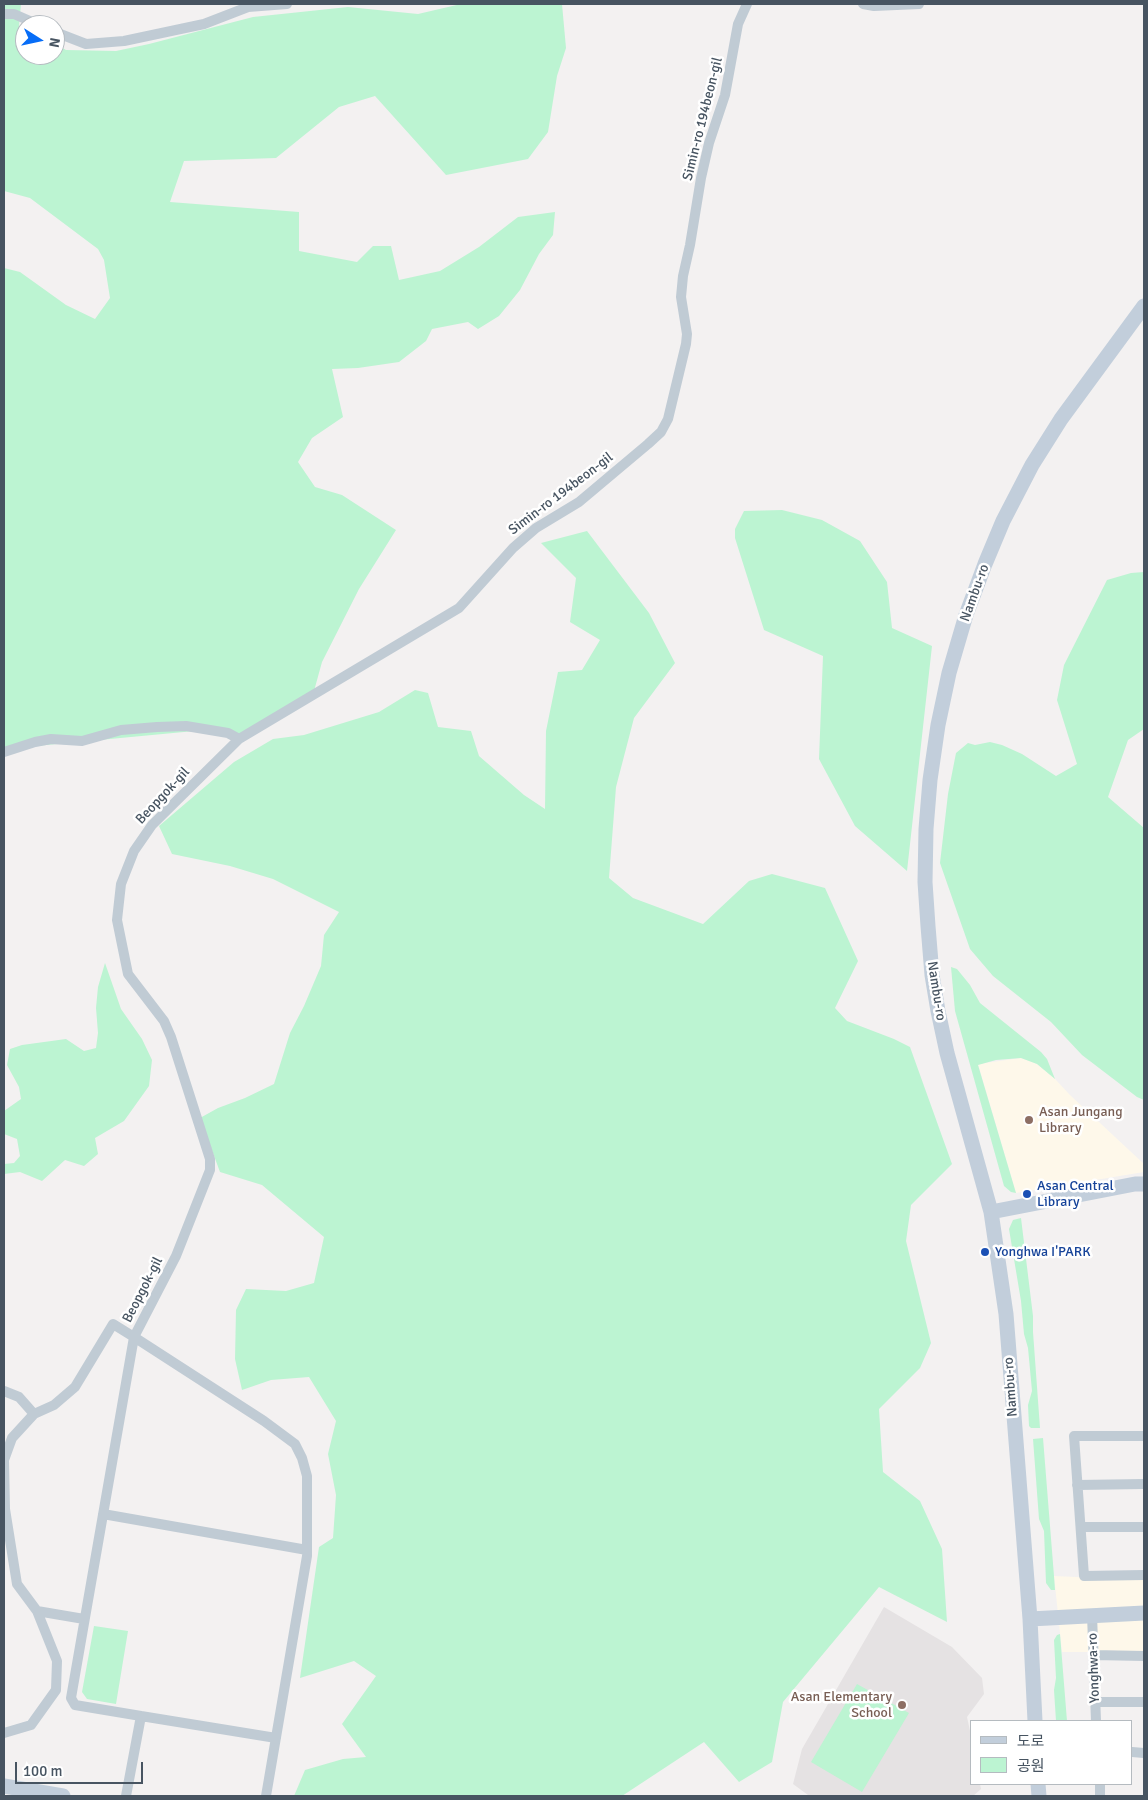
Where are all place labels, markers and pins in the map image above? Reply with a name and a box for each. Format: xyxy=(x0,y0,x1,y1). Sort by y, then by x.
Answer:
place label: Asan Jungang Library xyxy=(1039,1104,1123,1136)
marker: Asan Jungang Library xyxy=(1023,1114,1035,1126)
place label: Asan Central Library xyxy=(1037,1178,1114,1210)
marker: Asan Central Library xyxy=(1021,1188,1033,1200)
place label: Yonghwa I'PARK xyxy=(995,1244,1090,1260)
marker: Yonghwa I'PARK xyxy=(979,1246,991,1258)
place label: Asan Elementary School xyxy=(791,1689,892,1721)
marker: Asan Elementary School xyxy=(896,1699,908,1711)

